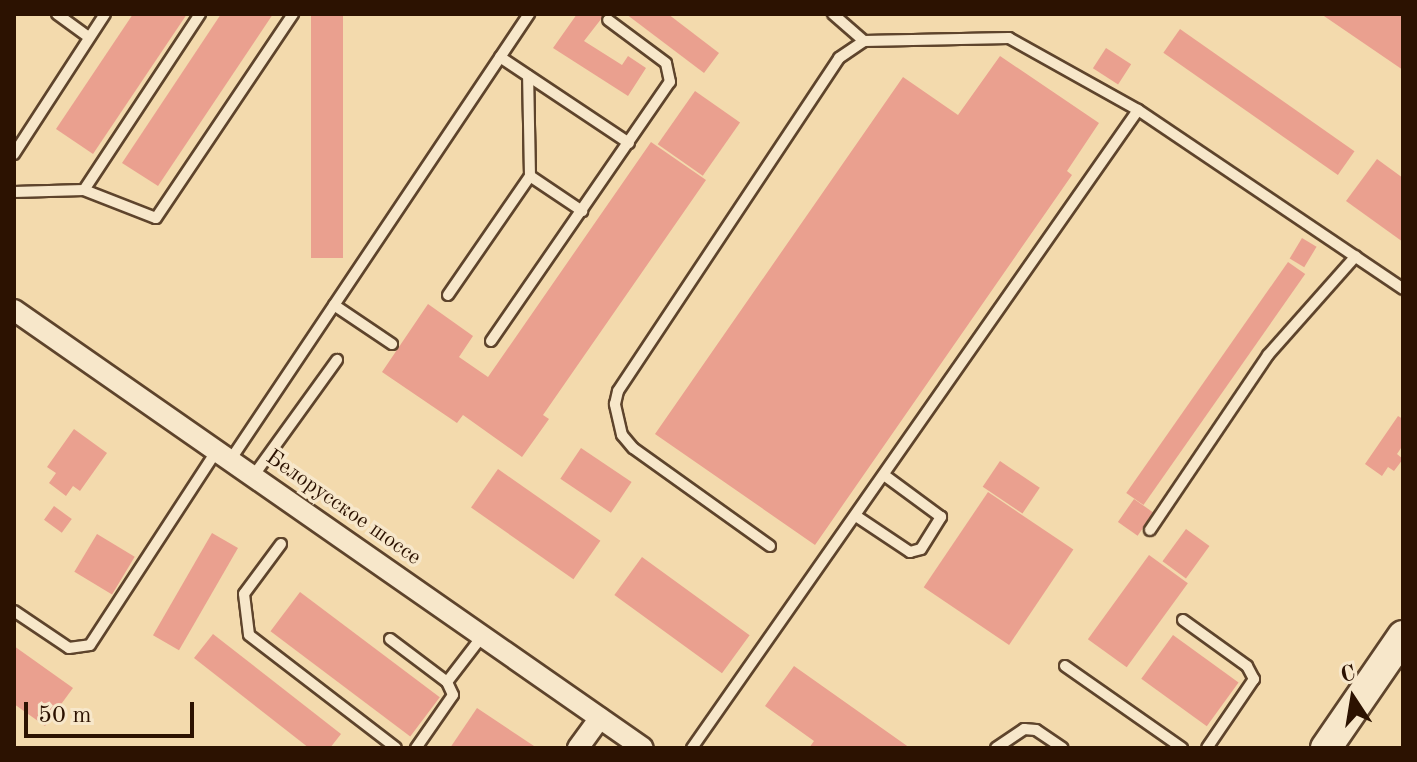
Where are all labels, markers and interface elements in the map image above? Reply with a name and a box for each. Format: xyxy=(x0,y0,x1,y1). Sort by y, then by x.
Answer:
street label: Белорусское шоссе xyxy=(260,445,426,571)
north arrow xyxy=(1313,658,1393,738)
text: С xyxy=(1339,662,1357,687)
scale bar xyxy=(28,686,198,736)
text: 50 m xyxy=(38,704,92,728)

